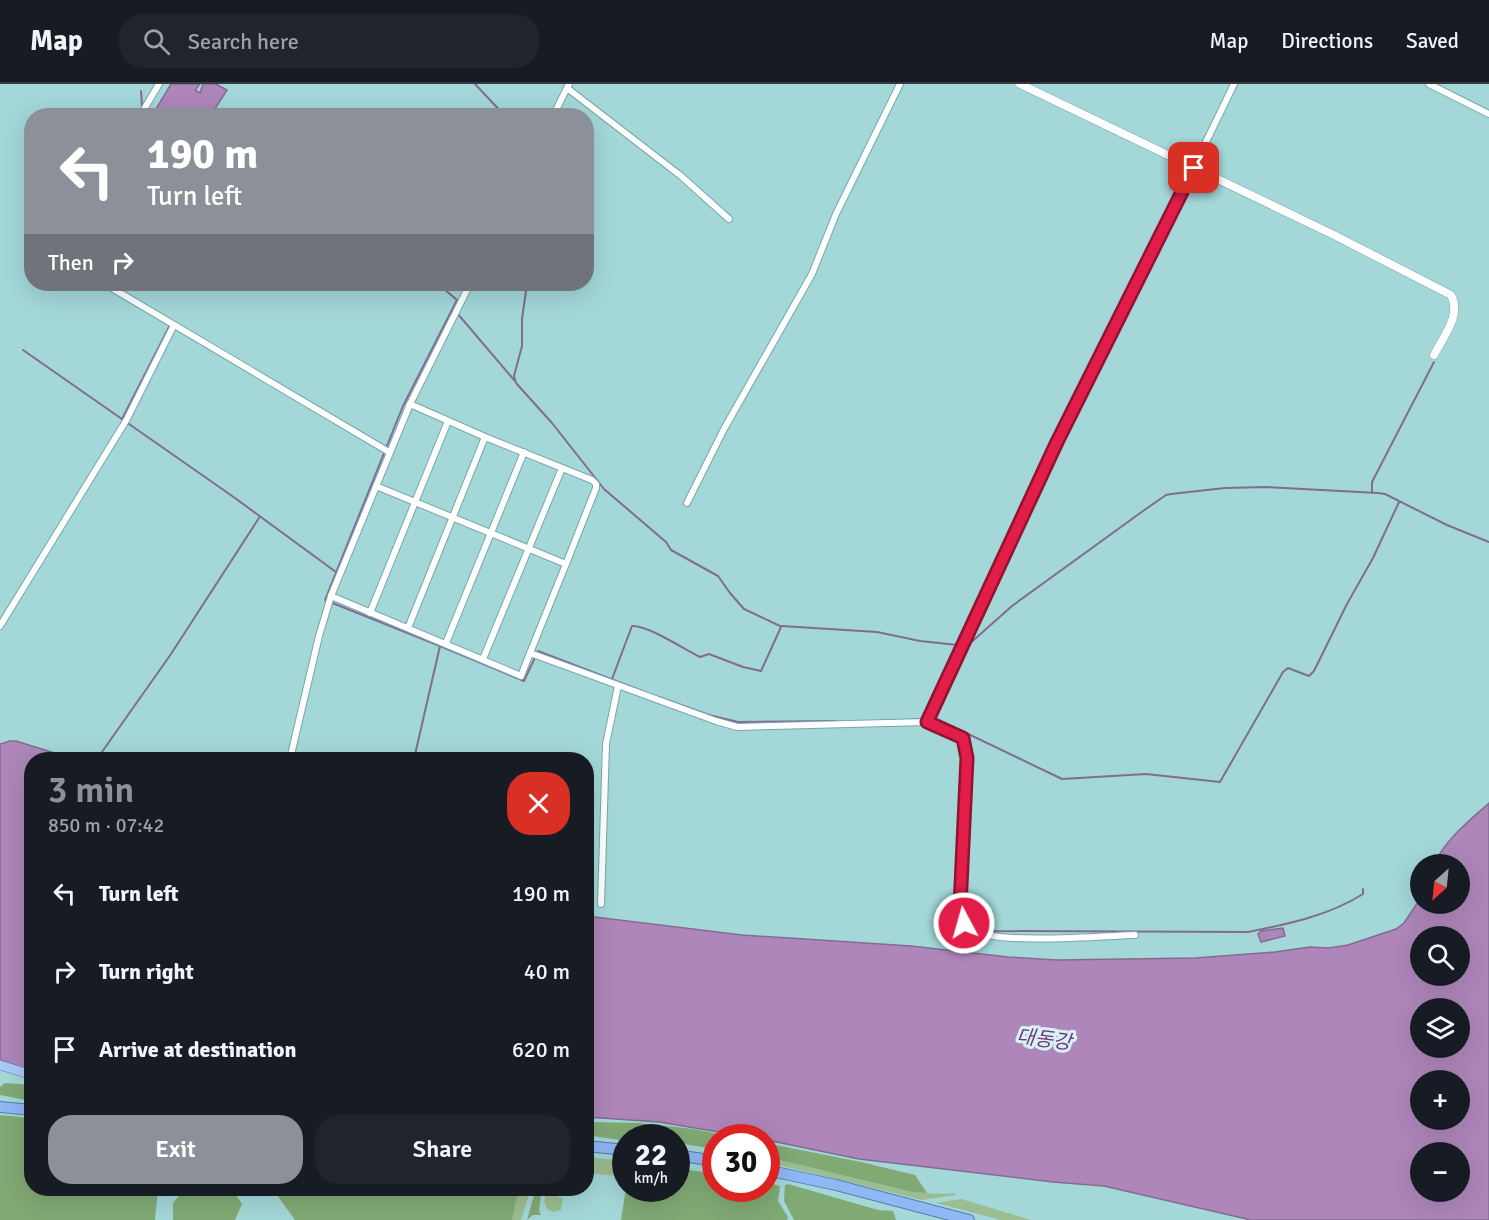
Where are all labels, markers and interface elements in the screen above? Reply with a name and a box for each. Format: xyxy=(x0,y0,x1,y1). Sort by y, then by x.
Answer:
search box xyxy=(119,14,539,68)
text: Map xyxy=(30,24,83,58)
icon: search xyxy=(140,25,173,58)
text: Search here xyxy=(188,28,299,55)
text: Map xyxy=(1210,28,1248,54)
text: Directions xyxy=(1281,28,1373,54)
text: Saved xyxy=(1406,28,1459,54)
text: 190 m xyxy=(147,129,258,180)
icon: left xyxy=(48,132,126,210)
pin xyxy=(1168,142,1219,193)
icon: arrive xyxy=(1177,151,1210,184)
text: Turn left xyxy=(147,180,242,213)
icon: right xyxy=(106,246,139,279)
text: Then xyxy=(48,249,94,276)
text: 3 min xyxy=(48,768,134,813)
button: close xyxy=(507,772,570,835)
text: 850 m · 07:42 xyxy=(48,813,164,838)
north arrow xyxy=(1410,854,1470,914)
map controls xyxy=(1410,854,1470,1202)
icon: left xyxy=(48,877,81,910)
text: Turn left xyxy=(99,880,179,907)
text: 190 m xyxy=(512,880,570,907)
position arrow xyxy=(932,891,996,955)
button: search xyxy=(1410,926,1470,986)
icon: right xyxy=(48,955,81,988)
text: Turn right xyxy=(99,958,194,985)
text: 40 m xyxy=(524,958,570,985)
button: layers xyxy=(1410,998,1470,1058)
water label: 대동강 xyxy=(1015,1024,1075,1056)
icon: arrive xyxy=(48,1033,81,1066)
text: Arrive at destination xyxy=(99,1036,296,1063)
text: 620 m xyxy=(512,1036,570,1063)
button: + xyxy=(1410,1070,1470,1130)
button: Exit xyxy=(48,1115,303,1184)
button: Share xyxy=(315,1115,570,1184)
speed limit sign: 30 xyxy=(702,1124,780,1202)
text: 22 xyxy=(635,1137,667,1174)
button: − xyxy=(1410,1142,1470,1202)
text: km/h xyxy=(634,1169,668,1187)

